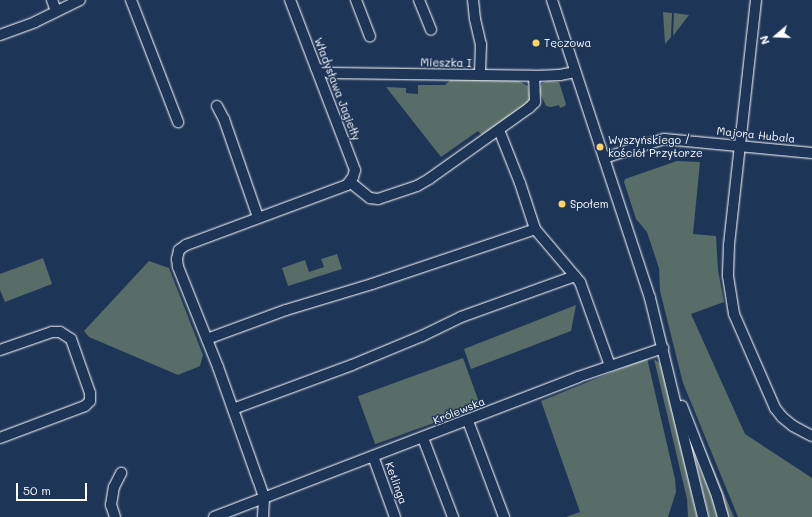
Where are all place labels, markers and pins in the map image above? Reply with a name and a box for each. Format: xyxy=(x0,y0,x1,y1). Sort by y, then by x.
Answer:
place label: Tęczowa xyxy=(544,36,591,50)
marker: Tęczowa xyxy=(531,38,541,48)
place label: Wyszyńskiego / kościół Przytorze xyxy=(608,134,703,160)
marker: Wyszyńskiego / kościół Przytorze xyxy=(595,142,605,152)
place label: Społem xyxy=(570,197,608,211)
marker: Społem xyxy=(557,199,567,209)

